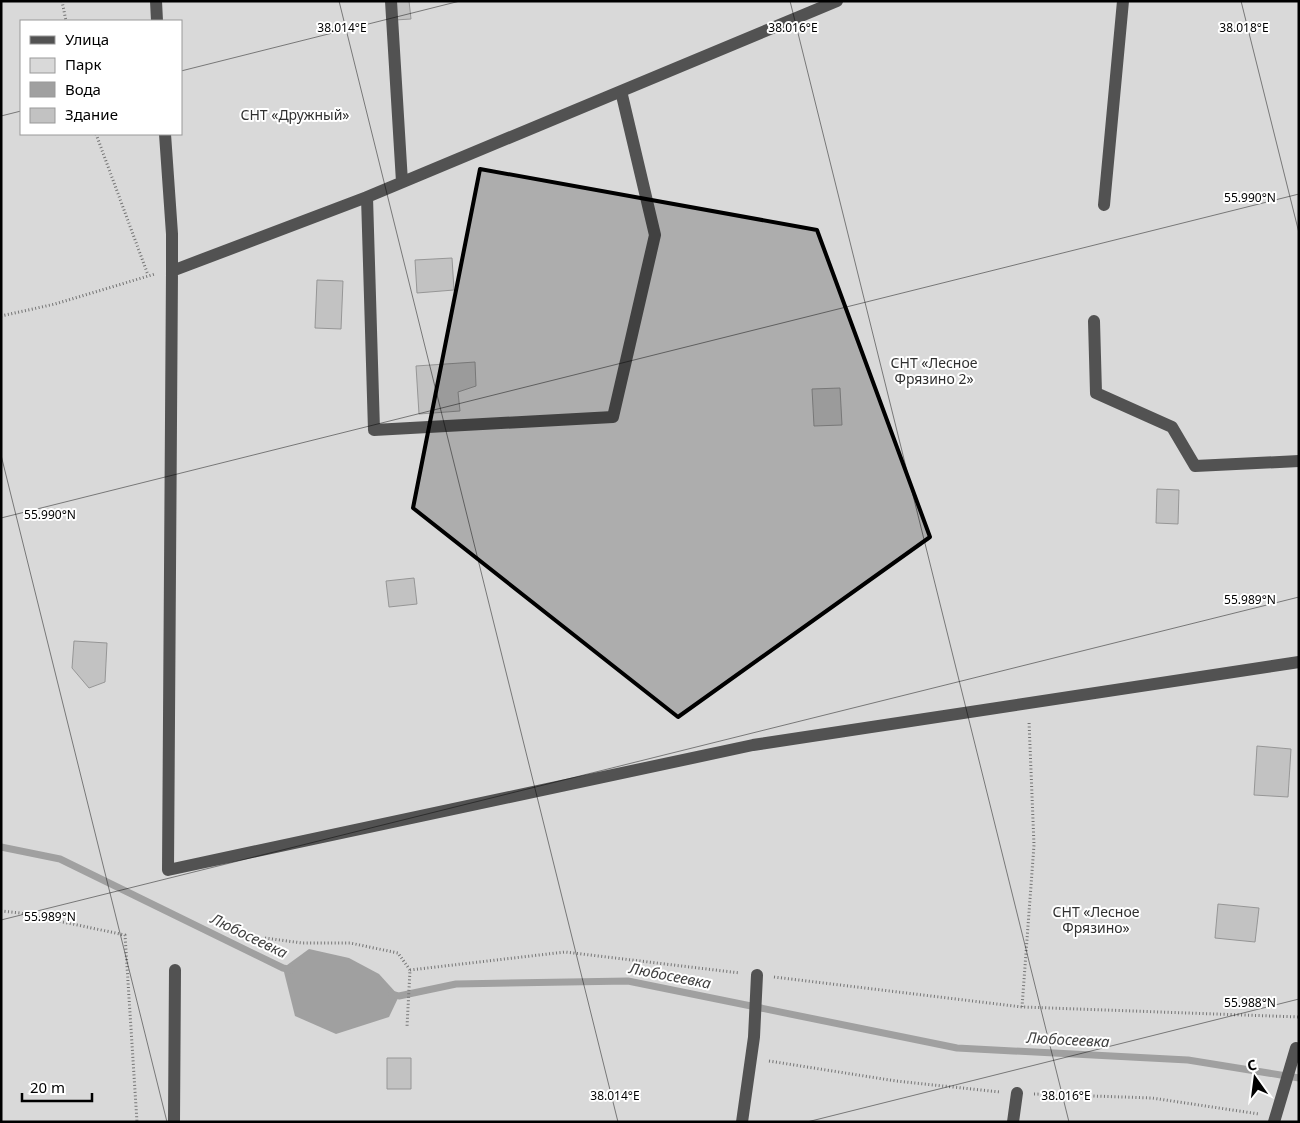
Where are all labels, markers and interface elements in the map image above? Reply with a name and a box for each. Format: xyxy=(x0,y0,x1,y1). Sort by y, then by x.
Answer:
text: 38.014°E xyxy=(317,19,367,36)
text: 38.016°E xyxy=(768,19,818,36)
text: 38.018°E xyxy=(1219,19,1269,36)
legend xyxy=(20,20,182,135)
text: Улица xyxy=(65,29,109,49)
text: Парк xyxy=(65,54,101,74)
text: Вода xyxy=(65,79,101,99)
text: Здание xyxy=(65,104,118,124)
park label: СНТ «Дружный» xyxy=(240,105,350,124)
text: 55.990°N xyxy=(1224,189,1276,206)
park label: СНТ «Лесное Фрязино 2» xyxy=(891,353,978,388)
text: 55.990°N xyxy=(24,506,76,523)
text: 55.989°N xyxy=(1224,591,1276,608)
park label: СНТ «Лесное Фрязино» xyxy=(1053,902,1140,937)
water label: Любосеевка xyxy=(207,907,292,962)
text: 55.989°N xyxy=(24,908,76,925)
water label: Любосеевка xyxy=(627,957,713,993)
text: 55.988°N xyxy=(1224,994,1276,1011)
water label: Любосеевка xyxy=(1025,1027,1111,1051)
north arrow xyxy=(1230,1053,1280,1103)
text: С xyxy=(1245,1055,1258,1075)
scale bar xyxy=(22,1070,92,1102)
text: 20 m xyxy=(30,1077,65,1097)
text: 38.014°E xyxy=(590,1087,640,1104)
text: 38.016°E xyxy=(1041,1087,1091,1104)

